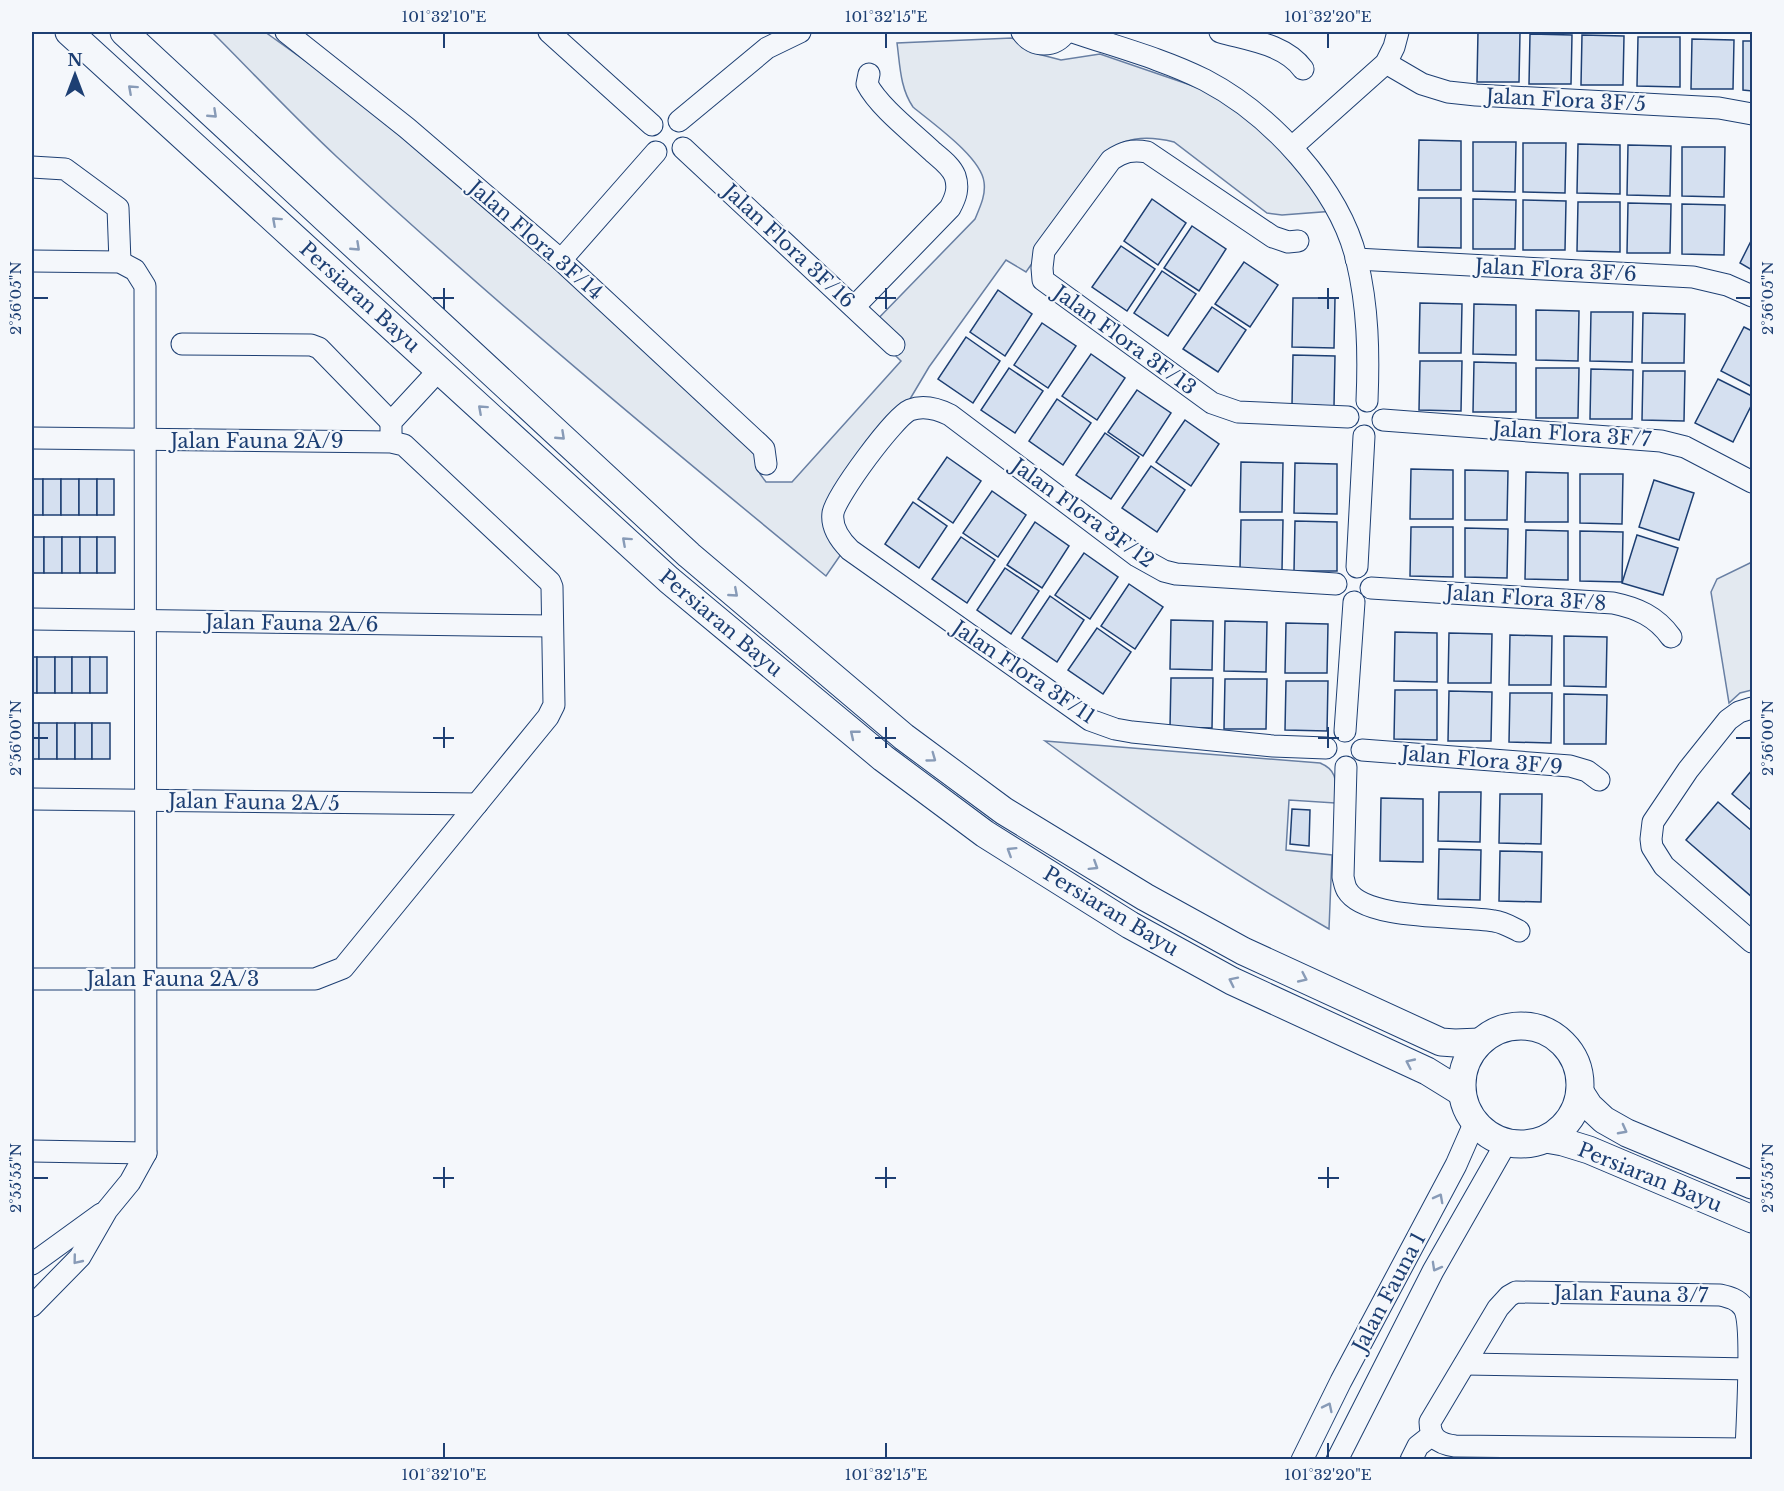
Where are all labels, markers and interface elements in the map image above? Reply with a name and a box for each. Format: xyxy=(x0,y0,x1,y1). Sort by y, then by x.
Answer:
text: 101°32'10"E xyxy=(402,7,486,26)
text: 101°32'15"E xyxy=(845,7,927,26)
text: 101°32'20"E xyxy=(1284,7,1372,26)
north arrow xyxy=(45,45,105,105)
text: N xyxy=(67,50,83,70)
street label: Jalan Flora 3F/5 xyxy=(1482,84,1647,116)
one-way arrow xyxy=(128,85,139,96)
one-way arrow xyxy=(207,107,217,118)
street label: Jalan Flora 3F/14 xyxy=(462,173,608,305)
street label: Jalan Flora 3F/16 xyxy=(716,177,860,313)
one-way arrow xyxy=(272,217,283,228)
street label: Persiaran Bayu xyxy=(295,237,425,357)
one-way arrow xyxy=(350,240,360,251)
street label: Jalan Flora 3F/6 xyxy=(1472,254,1637,286)
text: 2°56'05"N xyxy=(6,261,25,335)
text: 2°56'05"N xyxy=(1758,261,1777,335)
street label: Jalan Flora 3F/13 xyxy=(1047,279,1201,400)
one-way arrow xyxy=(478,405,489,416)
street label: Jalan Flora 3F/7 xyxy=(1489,416,1653,452)
street label: Jalan Fauna 2A/9 xyxy=(167,429,344,453)
one-way arrow xyxy=(554,429,565,440)
street label: Jalan Flora 3F/12 xyxy=(1005,452,1159,573)
one-way arrow xyxy=(622,537,633,548)
street label: Persiaran Bayu xyxy=(655,564,787,682)
street label: Jalan Flora 3F/8 xyxy=(1442,580,1607,616)
one-way arrow xyxy=(727,586,738,597)
street label: Jalan Fauna 2A/6 xyxy=(202,609,379,637)
street label: Jalan Flora 3F/11 xyxy=(946,614,1100,729)
text: 2°56'00"N xyxy=(6,700,25,776)
text: 2°56'00"N xyxy=(1758,700,1777,776)
one-way arrow xyxy=(850,731,861,742)
street label: Jalan Flora 3F/9 xyxy=(1397,741,1564,779)
one-way arrow xyxy=(926,750,937,761)
street label: Jalan Fauna 2A/5 xyxy=(165,788,340,815)
one-way arrow xyxy=(1007,846,1017,858)
one-way arrow xyxy=(1088,859,1098,871)
street label: Persiaran Bayu xyxy=(1039,861,1183,961)
street label: Jalan Fauna 2A/3 xyxy=(84,967,259,991)
one-way arrow xyxy=(1296,971,1307,983)
one-way arrow xyxy=(1229,976,1240,988)
one-way arrow xyxy=(1405,1059,1416,1071)
one-way arrow xyxy=(1616,1123,1627,1134)
street label: Persiaran Bayu xyxy=(1574,1137,1726,1217)
text: 2°55'55"N xyxy=(6,1143,25,1213)
text: 2°55'55"N xyxy=(1758,1143,1777,1213)
one-way arrow xyxy=(1432,1193,1443,1204)
street label: Jalan Fauna 1 xyxy=(1346,1228,1431,1359)
one-way arrow xyxy=(73,1253,84,1264)
one-way arrow xyxy=(1431,1261,1443,1271)
street label: Jalan Fauna 3/7 xyxy=(1551,1281,1709,1307)
one-way arrow xyxy=(1320,1402,1332,1413)
text: 101°32'10"E xyxy=(402,1465,486,1484)
text: 101°32'15"E xyxy=(845,1465,927,1484)
text: 101°32'20"E xyxy=(1284,1465,1372,1484)

